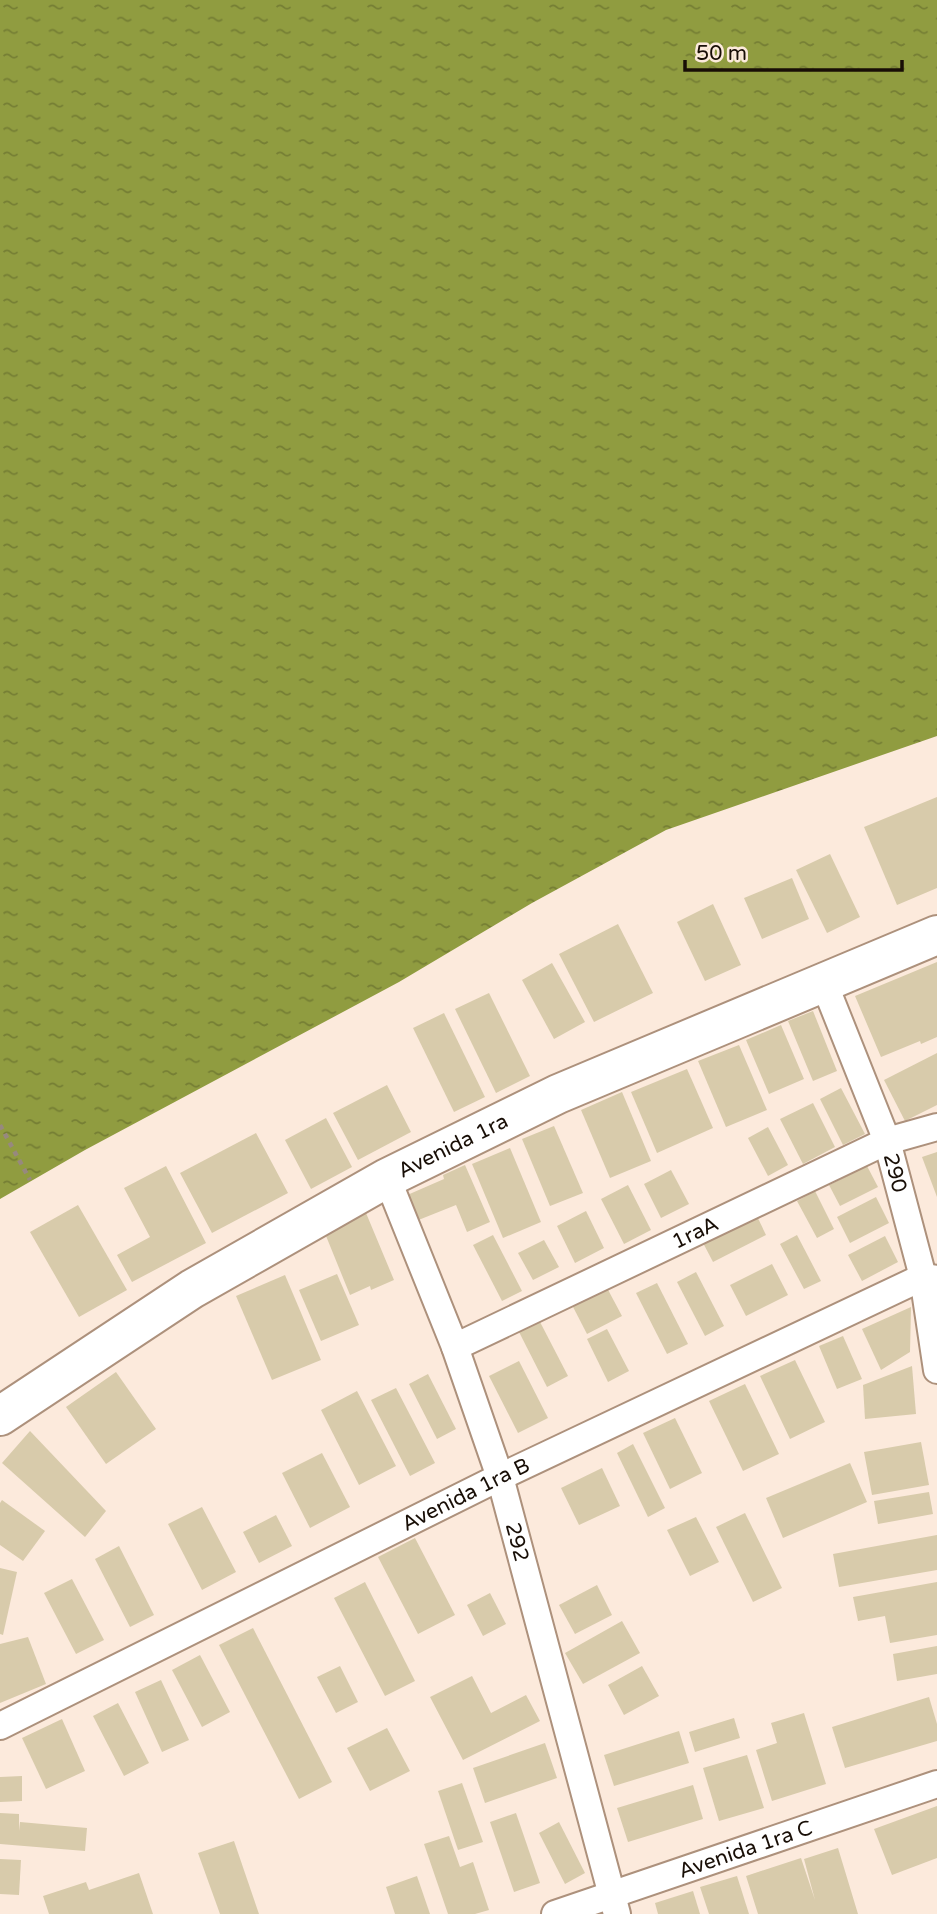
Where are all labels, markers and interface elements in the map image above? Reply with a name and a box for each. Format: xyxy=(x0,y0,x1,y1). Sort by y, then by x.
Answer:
scale bar xyxy=(685,28,902,72)
text: 50 m xyxy=(696,41,747,66)
street label: Avenida 1ra xyxy=(394,1108,512,1183)
street label: 290 xyxy=(878,1150,913,1195)
street label: 1raA xyxy=(668,1211,722,1254)
street label: Avenida 1ra B xyxy=(397,1452,534,1536)
street label: 292 xyxy=(500,1520,535,1564)
street label: Avenida 1ra C xyxy=(675,1815,815,1884)

